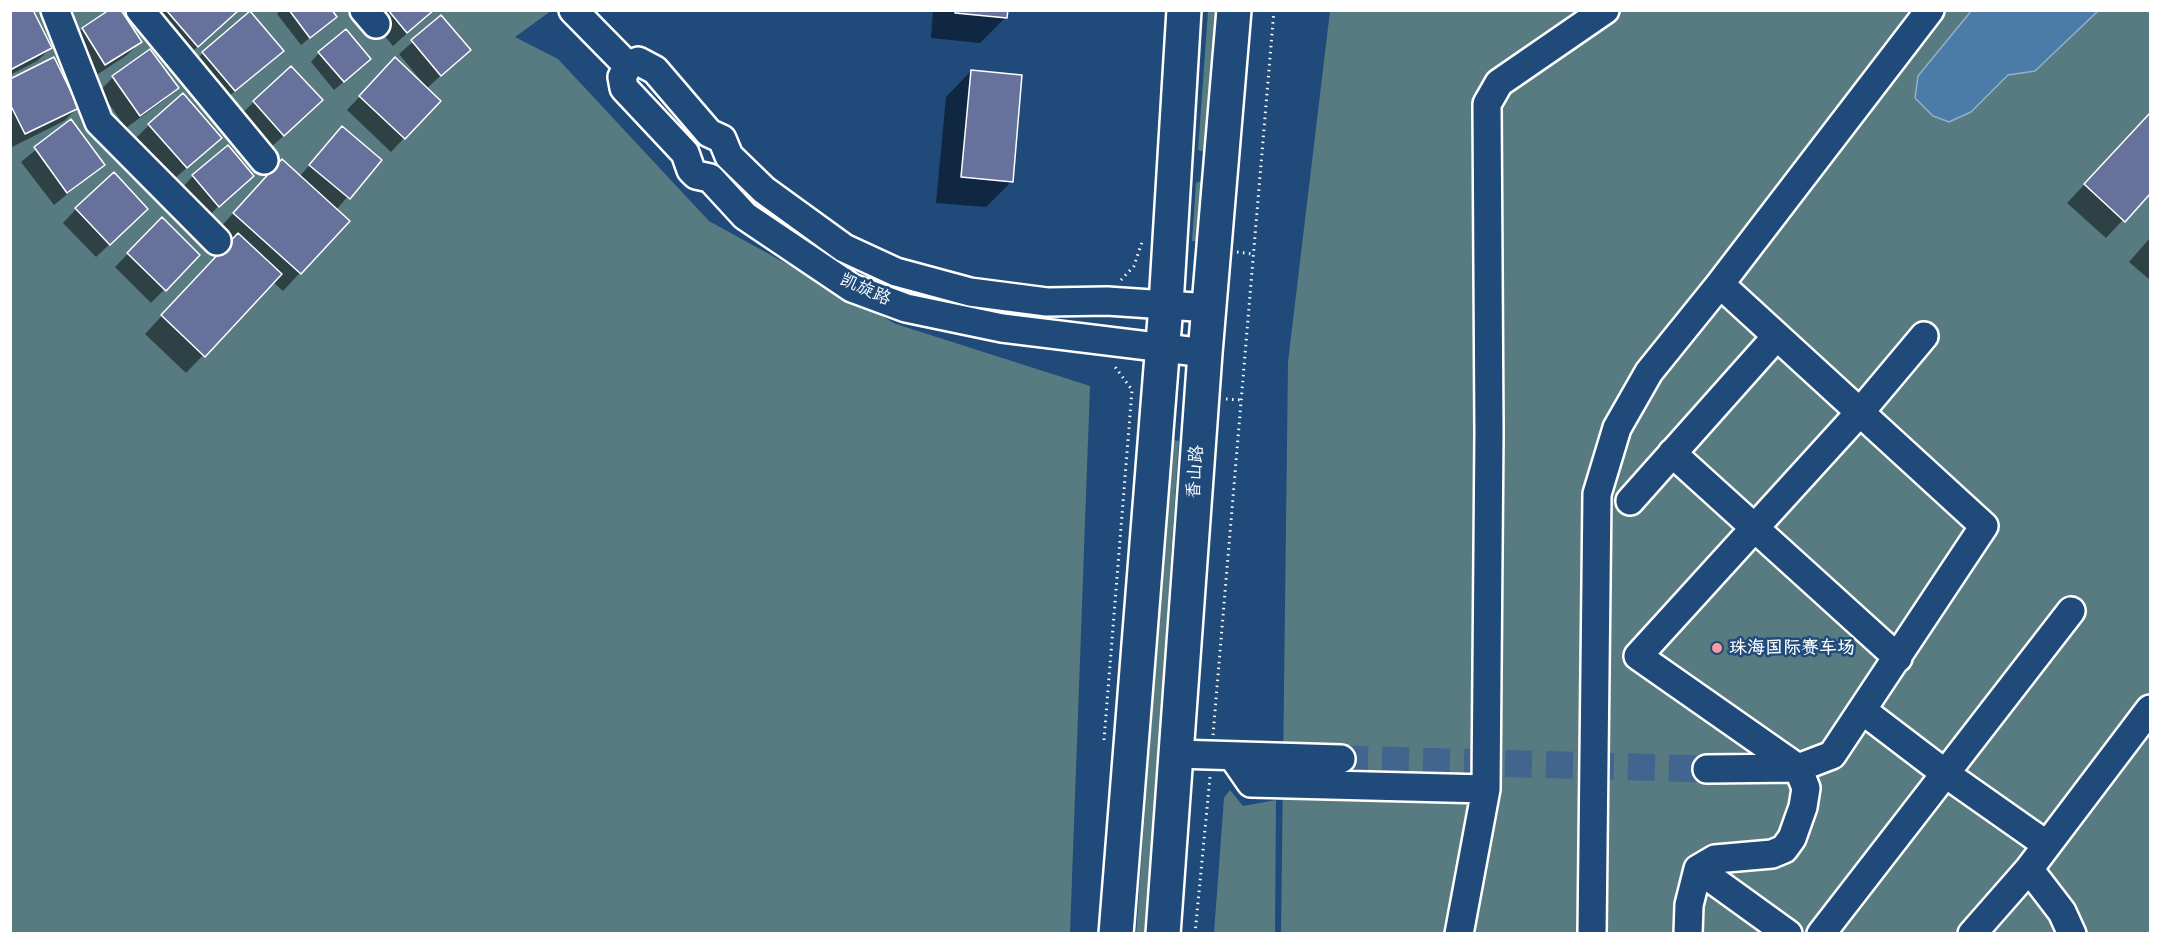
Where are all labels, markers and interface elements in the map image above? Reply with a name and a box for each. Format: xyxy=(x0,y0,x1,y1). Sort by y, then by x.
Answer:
street label: 凯旋路 xyxy=(836,269,894,311)
street label: 香山路 xyxy=(1183,444,1209,500)
place label: 珠海国际赛车场 xyxy=(1729,637,1855,659)
marker: 珠海国际赛车场 xyxy=(1710,641,1724,655)

